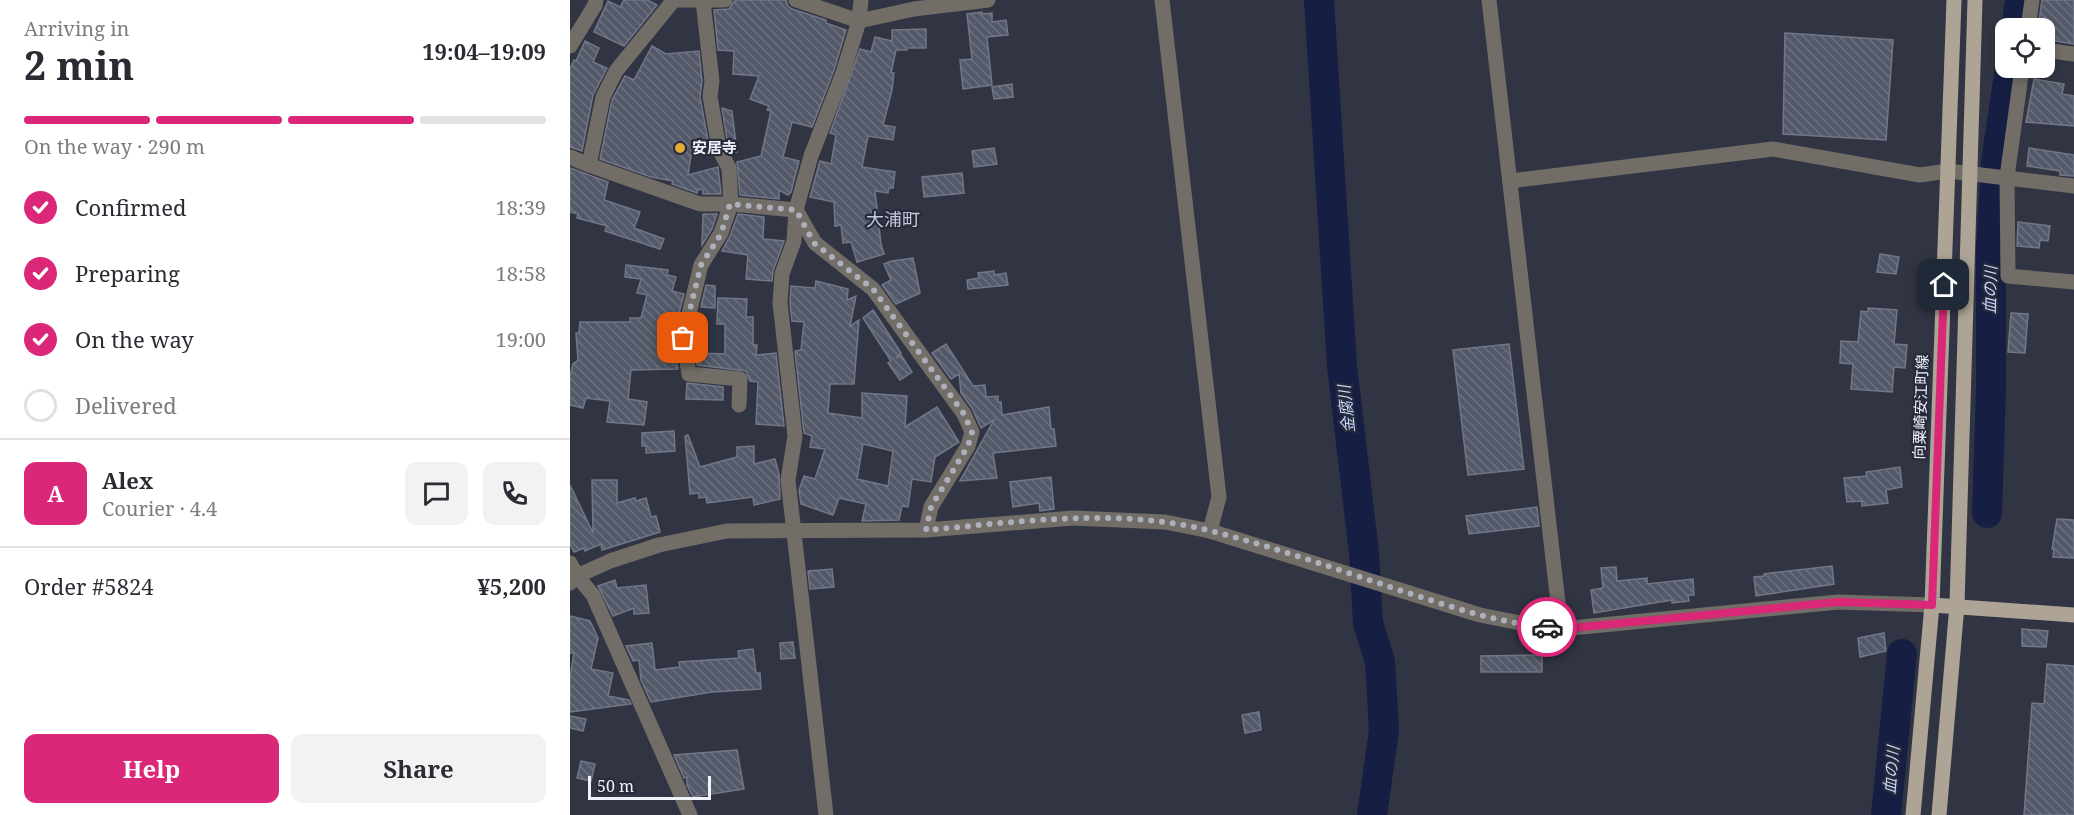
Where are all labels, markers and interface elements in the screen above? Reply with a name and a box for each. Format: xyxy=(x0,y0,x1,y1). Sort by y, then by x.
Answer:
text: Arriving in xyxy=(24,15,129,42)
map controls xyxy=(1995,18,2055,78)
button: locate xyxy=(1995,18,2055,78)
text: 19:04–19:09 xyxy=(422,36,546,66)
text: 2 min xyxy=(24,38,134,91)
text: On the way · 290 m xyxy=(24,133,205,160)
place label: 安居寺 xyxy=(692,137,737,157)
marker: 安居寺 xyxy=(673,141,687,155)
icon: check xyxy=(24,191,57,224)
text: Confirmed xyxy=(75,192,186,222)
text: 18:39 xyxy=(496,194,546,221)
district label: 大浦町 xyxy=(866,207,920,231)
icon: check xyxy=(24,257,57,290)
text: Preparing xyxy=(75,258,180,288)
pin xyxy=(1918,259,1969,310)
text: 18:58 xyxy=(496,260,546,287)
water label: 血の川 xyxy=(1979,264,2001,314)
icon: home xyxy=(1927,268,1960,301)
pin xyxy=(657,312,708,363)
icon: bag xyxy=(666,321,699,354)
icon: check xyxy=(24,323,57,356)
text: On the way xyxy=(75,324,194,354)
text: 19:00 xyxy=(496,326,546,353)
street label: 向粟崎安江町線 xyxy=(1908,354,1932,460)
water label: 金腐川 xyxy=(1332,382,1359,434)
text: Delivered xyxy=(75,390,177,420)
button: chat xyxy=(405,462,468,525)
button: phone xyxy=(483,462,546,525)
text: Alex xyxy=(102,465,153,495)
text: A xyxy=(47,478,64,508)
text: Courier · 4.4 xyxy=(102,495,217,522)
text: Order #5824 xyxy=(24,571,154,601)
text: ¥5,200 xyxy=(477,571,546,601)
courier xyxy=(1517,597,1577,657)
icon: car xyxy=(1531,611,1564,644)
button: Help xyxy=(24,734,279,803)
button: Share xyxy=(291,734,546,803)
water label: 血の川 xyxy=(1878,743,1904,795)
scale bar xyxy=(588,773,711,800)
text: 50 m xyxy=(597,775,634,797)

